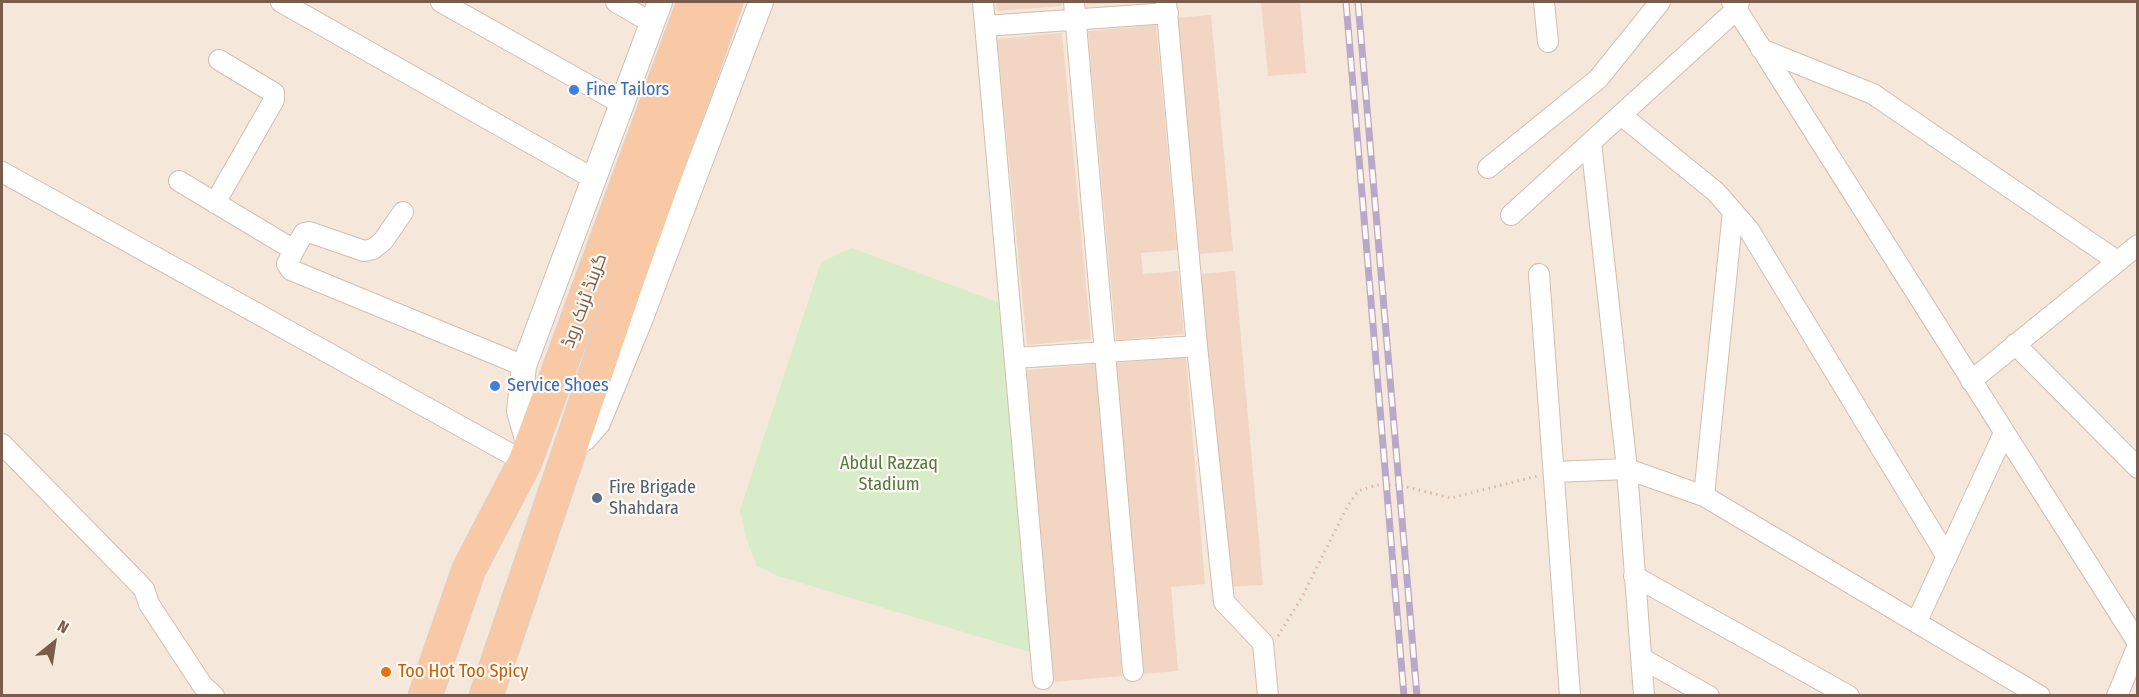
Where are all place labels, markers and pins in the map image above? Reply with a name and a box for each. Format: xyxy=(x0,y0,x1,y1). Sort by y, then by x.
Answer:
place label: Fine Tailors xyxy=(586,79,669,101)
marker: Fine Tailors xyxy=(567,83,581,97)
place label: Service Shoes xyxy=(507,375,609,397)
marker: Service Shoes xyxy=(488,379,502,393)
place label: Fire Brigade Shahdara xyxy=(609,477,696,520)
marker: Fire Brigade Shahdara xyxy=(590,491,604,505)
place label: Too Hot Too Spicy xyxy=(398,661,528,683)
marker: Too Hot Too Spicy xyxy=(379,665,393,679)

